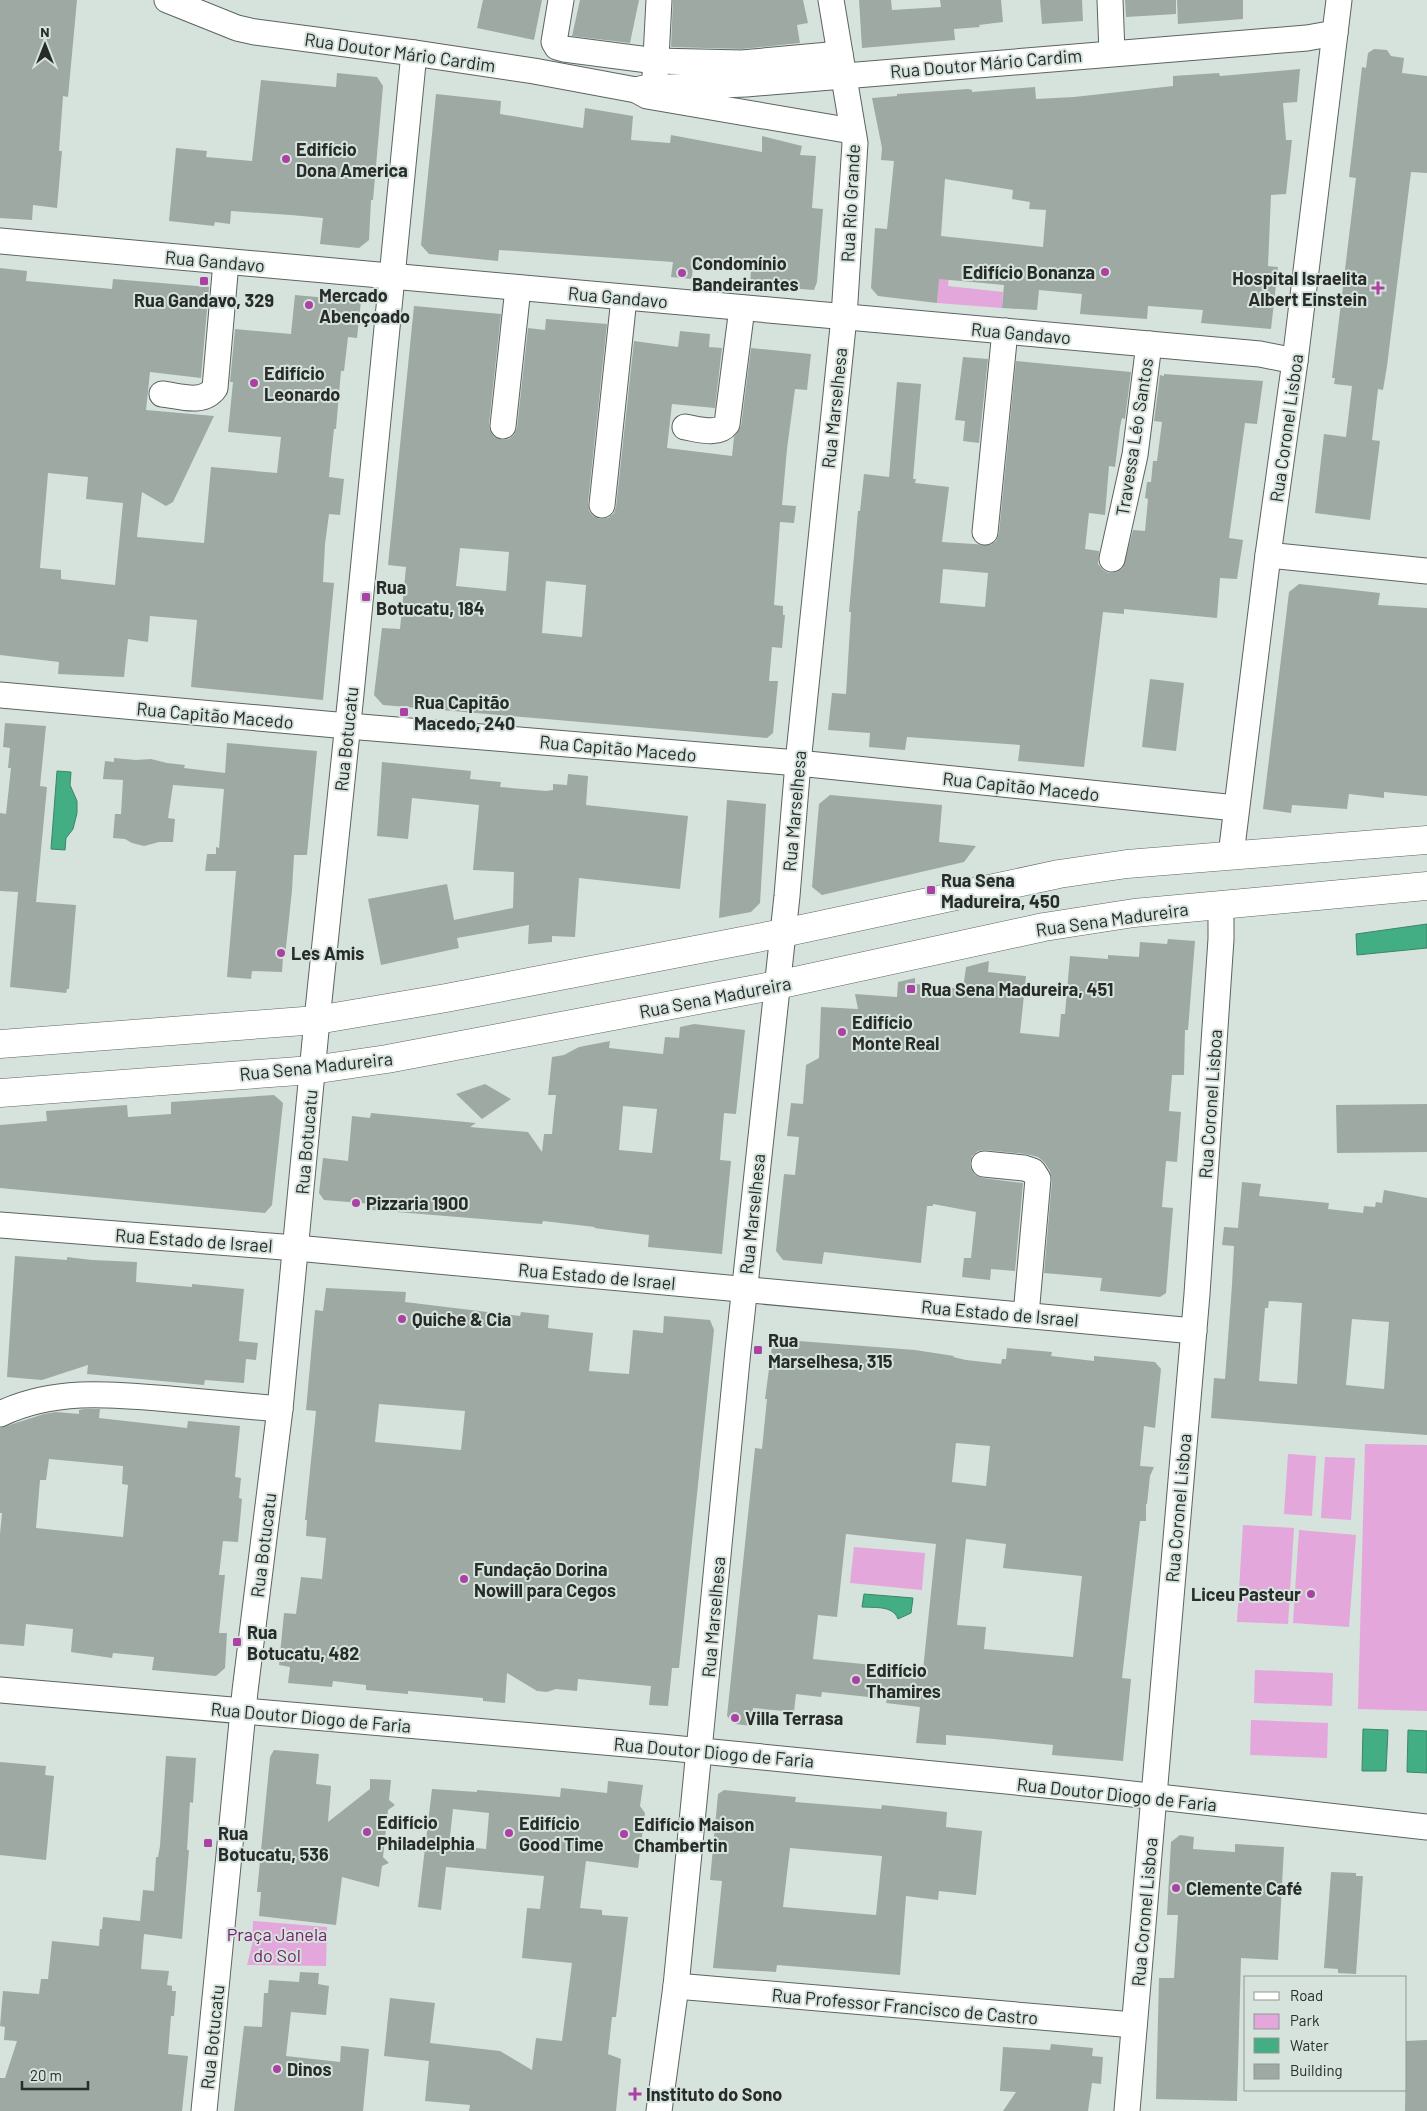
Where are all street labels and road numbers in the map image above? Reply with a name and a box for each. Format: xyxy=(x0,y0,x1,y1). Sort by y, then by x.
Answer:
street label: Rua Doutor Mário Cardim xyxy=(303,28,497,76)
street label: Rua Doutor Mário Cardim xyxy=(889,44,1083,82)
street label: Rua Rio Grande xyxy=(836,143,864,263)
street label: Rua Gandavo xyxy=(164,246,266,276)
street label: Rua Gandavo xyxy=(567,282,669,312)
street label: Rua Gandavo xyxy=(970,318,1072,348)
street label: Rua Marselhesa xyxy=(817,347,851,469)
street label: Rua Coronel Lisboa xyxy=(1265,352,1307,504)
street label: Travessa Léo Santos xyxy=(1111,356,1157,518)
street label: Rua Botucatu xyxy=(330,685,362,793)
street label: Rua Capitão Macedo xyxy=(136,697,294,733)
street label: Rua Capitão Macedo xyxy=(539,730,697,766)
street label: Rua Marselhesa xyxy=(778,750,810,872)
street label: Rua Capitão Macedo xyxy=(941,767,1101,805)
street label: Rua Sena Madureira xyxy=(1034,897,1190,941)
street label: Rua Sena Madureira xyxy=(637,972,793,1022)
street label: Rua Coronel Lisboa xyxy=(1194,1029,1226,1179)
street label: Rua Sena Madureira xyxy=(238,1047,394,1085)
street label: Rua Botucatu xyxy=(290,1089,322,1195)
street label: Rua Marselhesa xyxy=(735,1153,769,1275)
street label: Rua Estado de Israel xyxy=(115,1224,273,1256)
street label: Rua Estado de Israel xyxy=(517,1258,677,1294)
street label: Rua Estado de Israel xyxy=(920,1295,1080,1331)
street label: Rua Coronel Lisboa xyxy=(1161,1433,1195,1583)
street label: Rua Botucatu xyxy=(246,1491,280,1599)
street label: Rua Marselhesa xyxy=(697,1556,729,1678)
street label: Rua Doutor Diogo de Faria xyxy=(210,1697,412,1737)
street label: Rua Doutor Diogo de Faria xyxy=(613,1732,815,1772)
street label: Rua Doutor Diogo de Faria xyxy=(1016,1773,1218,1815)
street label: Rua Coronel Lisboa xyxy=(1127,1837,1161,1987)
street label: Rua Botucatu xyxy=(196,1983,228,2091)
street label: Rua Professor Francisco de Castro xyxy=(771,1983,1039,2029)

